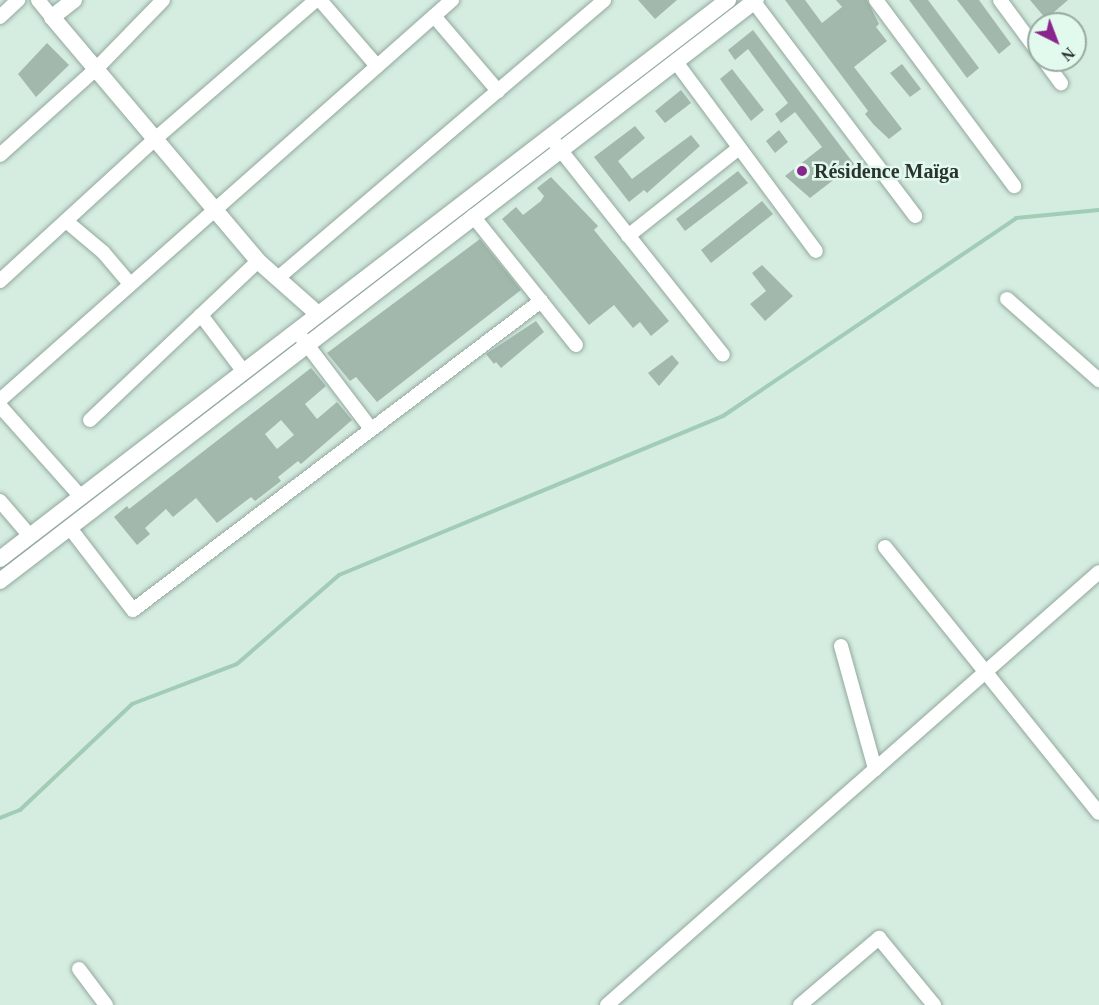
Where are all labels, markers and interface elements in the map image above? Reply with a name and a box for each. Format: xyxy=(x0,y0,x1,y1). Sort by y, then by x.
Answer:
north arrow xyxy=(1027,12,1087,72)
text: N xyxy=(1058,44,1078,64)
place label: Résidence Maïga xyxy=(814,159,959,183)
marker: Résidence Maïga xyxy=(795,164,809,178)

